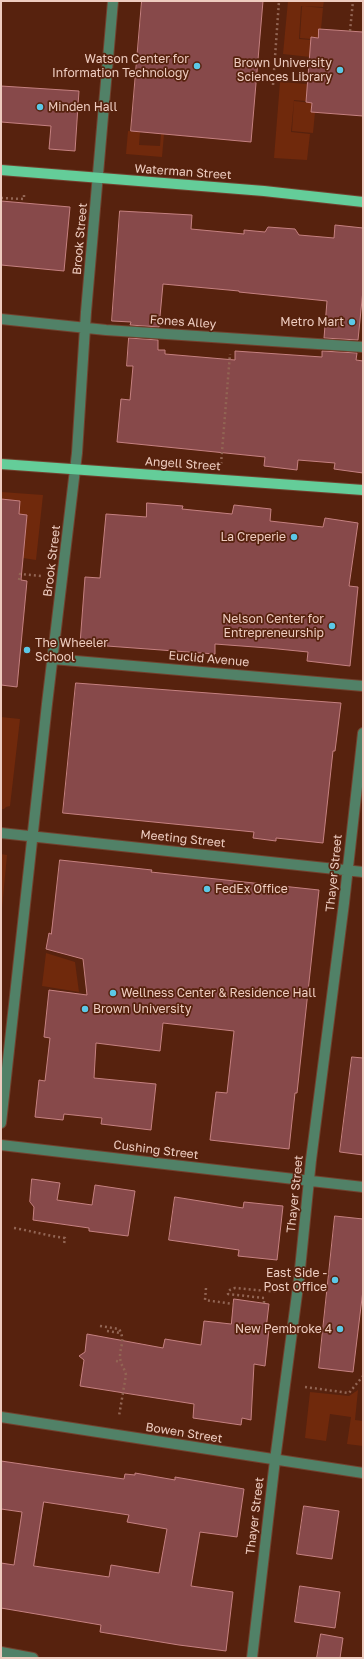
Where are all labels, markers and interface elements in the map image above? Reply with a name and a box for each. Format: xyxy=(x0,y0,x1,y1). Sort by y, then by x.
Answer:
place label: Watson Center for Information Technology xyxy=(52,52,189,80)
place label: Brown University Sciences Library xyxy=(233,56,332,84)
marker: Watson Center for Information Technology xyxy=(192,61,202,71)
marker: Brown University Sciences Library xyxy=(335,65,345,75)
place label: Minden Hall xyxy=(48,100,117,114)
marker: Minden Hall xyxy=(35,102,45,112)
street label: Waterman Street xyxy=(134,161,232,183)
street label: Brook Street xyxy=(70,202,90,276)
street label: Fones Alley xyxy=(149,312,217,332)
place label: Metro Mart xyxy=(280,315,344,329)
marker: Metro Mart xyxy=(347,317,357,327)
street label: Angell Street xyxy=(145,454,221,474)
street label: Brook Street xyxy=(40,524,64,598)
place label: La Creperie xyxy=(220,530,286,544)
marker: La Creperie xyxy=(289,532,299,542)
place label: Nelson Center for Entrepreneurship xyxy=(222,612,324,640)
marker: Nelson Center for Entrepreneurship xyxy=(327,621,337,631)
place label: The Wheeler School xyxy=(35,636,108,664)
marker: The Wheeler School xyxy=(22,645,32,655)
street label: Euclid Avenue xyxy=(168,648,250,670)
street label: Meeting Street xyxy=(140,827,226,851)
street label: Thayer Street xyxy=(323,833,345,913)
place label: FedEx Office xyxy=(215,882,288,896)
marker: FedEx Office xyxy=(202,884,212,894)
place label: Wellness Center & Residence Hall xyxy=(121,986,316,1000)
marker: Wellness Center & Residence Hall xyxy=(108,988,118,998)
place label: Brown University xyxy=(93,1002,192,1016)
marker: Brown University xyxy=(80,1004,90,1014)
street label: Cushing Street xyxy=(113,1138,199,1162)
street label: Thayer Street xyxy=(284,1154,306,1234)
place label: East Side - Post Office xyxy=(263,1266,327,1294)
marker: East Side - Post Office xyxy=(330,1275,340,1285)
place label: New Pembroke 4 xyxy=(235,1322,332,1336)
marker: New Pembroke 4 xyxy=(335,1324,345,1334)
street label: Bowen Street xyxy=(145,1420,223,1446)
street label: Thayer Street xyxy=(243,1476,267,1556)

